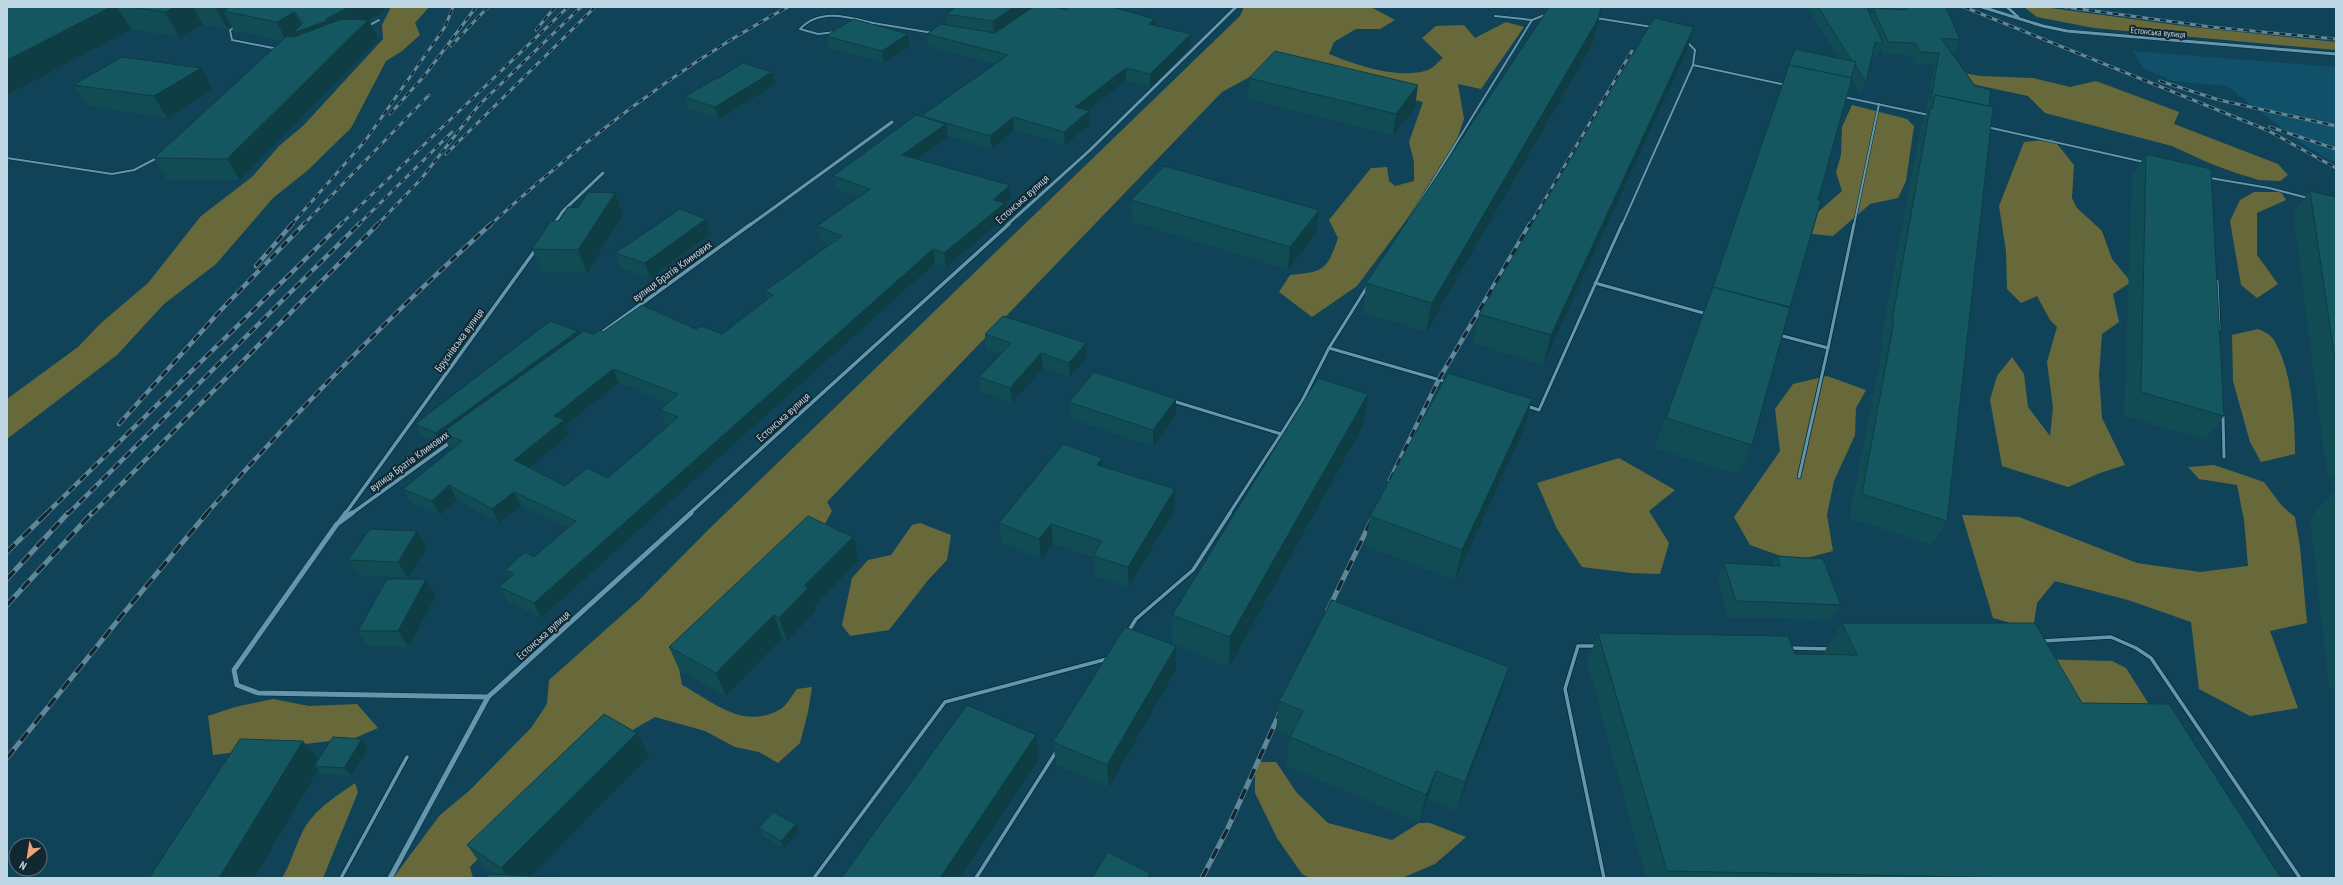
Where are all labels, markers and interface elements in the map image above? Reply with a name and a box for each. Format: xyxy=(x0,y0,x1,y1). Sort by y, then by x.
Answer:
street label: Естонська вулиця xyxy=(2130,24,2186,40)
street label: Естонська вулиця xyxy=(992,171,1052,227)
street label: вулиця Братів Климових xyxy=(630,237,715,305)
street label: Бруснівська вулиця xyxy=(431,306,487,374)
street label: Естонська вулиця xyxy=(753,389,813,445)
street label: вулиця Братів Климових xyxy=(367,427,452,495)
street label: Естонська вулиця xyxy=(513,607,573,663)
north arrow xyxy=(8,837,48,877)
text: N xyxy=(17,858,29,873)

